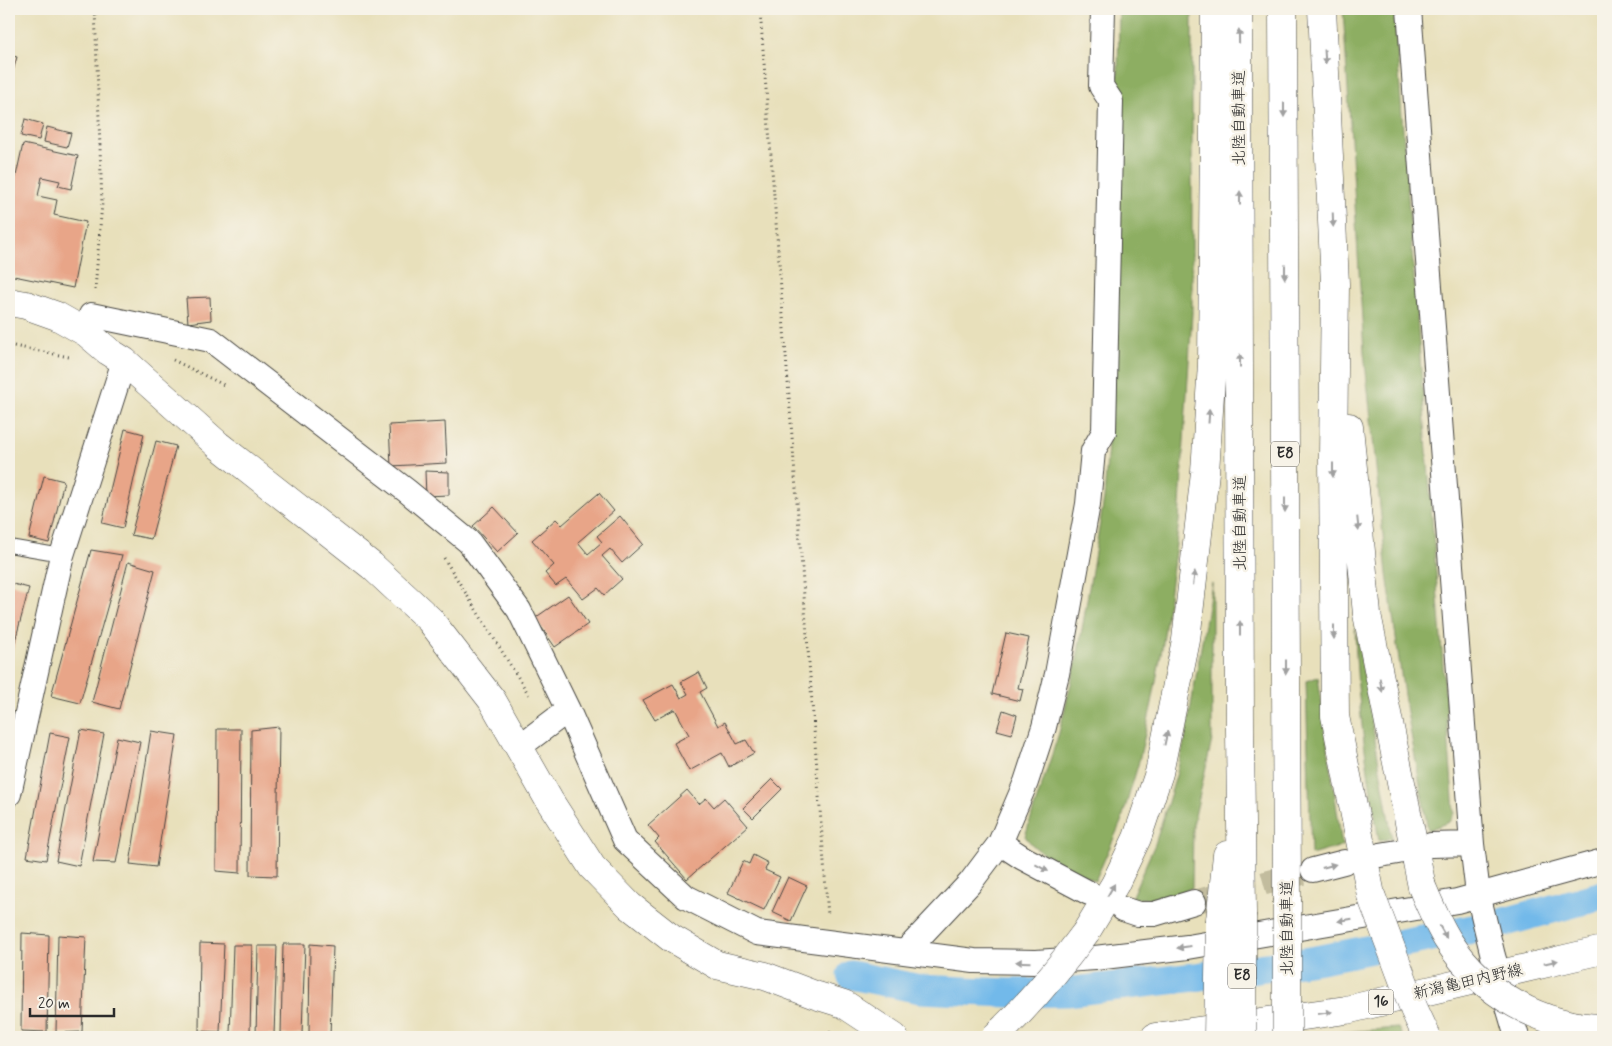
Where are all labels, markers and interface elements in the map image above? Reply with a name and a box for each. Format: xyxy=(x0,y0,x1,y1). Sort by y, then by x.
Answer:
one-way arrow xyxy=(1235,28,1243,44)
one-way arrow xyxy=(1321,50,1329,66)
street label: 北陸自動車道 xyxy=(1229,70,1250,166)
one-way arrow xyxy=(1280,102,1288,118)
one-way arrow xyxy=(1236,190,1244,206)
one-way arrow xyxy=(1329,212,1337,228)
one-way arrow xyxy=(1281,265,1289,281)
one-way arrow xyxy=(1236,353,1244,369)
one-way arrow xyxy=(1205,408,1213,424)
road number: E8 xyxy=(1271,442,1299,466)
one-way arrow xyxy=(1329,462,1337,478)
street label: 北陸自動車道 xyxy=(1230,475,1251,571)
one-way arrow xyxy=(1281,497,1289,513)
one-way arrow xyxy=(1355,516,1363,532)
one-way arrow xyxy=(1190,570,1198,586)
one-way arrow xyxy=(1236,620,1244,636)
one-way arrow xyxy=(1330,624,1338,640)
one-way arrow xyxy=(1282,660,1290,676)
one-way arrow xyxy=(1378,677,1386,693)
one-way arrow xyxy=(1162,730,1170,746)
one-way arrow xyxy=(1321,862,1336,870)
one-way arrow xyxy=(1034,864,1049,872)
street label: 北陸自動車道 xyxy=(1277,880,1298,976)
one-way arrow xyxy=(1107,884,1116,897)
one-way arrow xyxy=(1336,917,1352,925)
one-way arrow xyxy=(1438,925,1447,938)
one-way arrow xyxy=(1176,943,1192,951)
one-way arrow xyxy=(1014,958,1030,966)
one-way arrow xyxy=(1544,958,1559,966)
street label: 新潟亀田内野線 xyxy=(1411,959,1525,1005)
road number: E8 xyxy=(1228,964,1256,988)
scale bar xyxy=(30,986,114,1018)
road number: 16 xyxy=(1368,990,1394,1014)
text: 20 m xyxy=(38,994,70,1014)
one-way arrow xyxy=(1317,1009,1333,1017)

